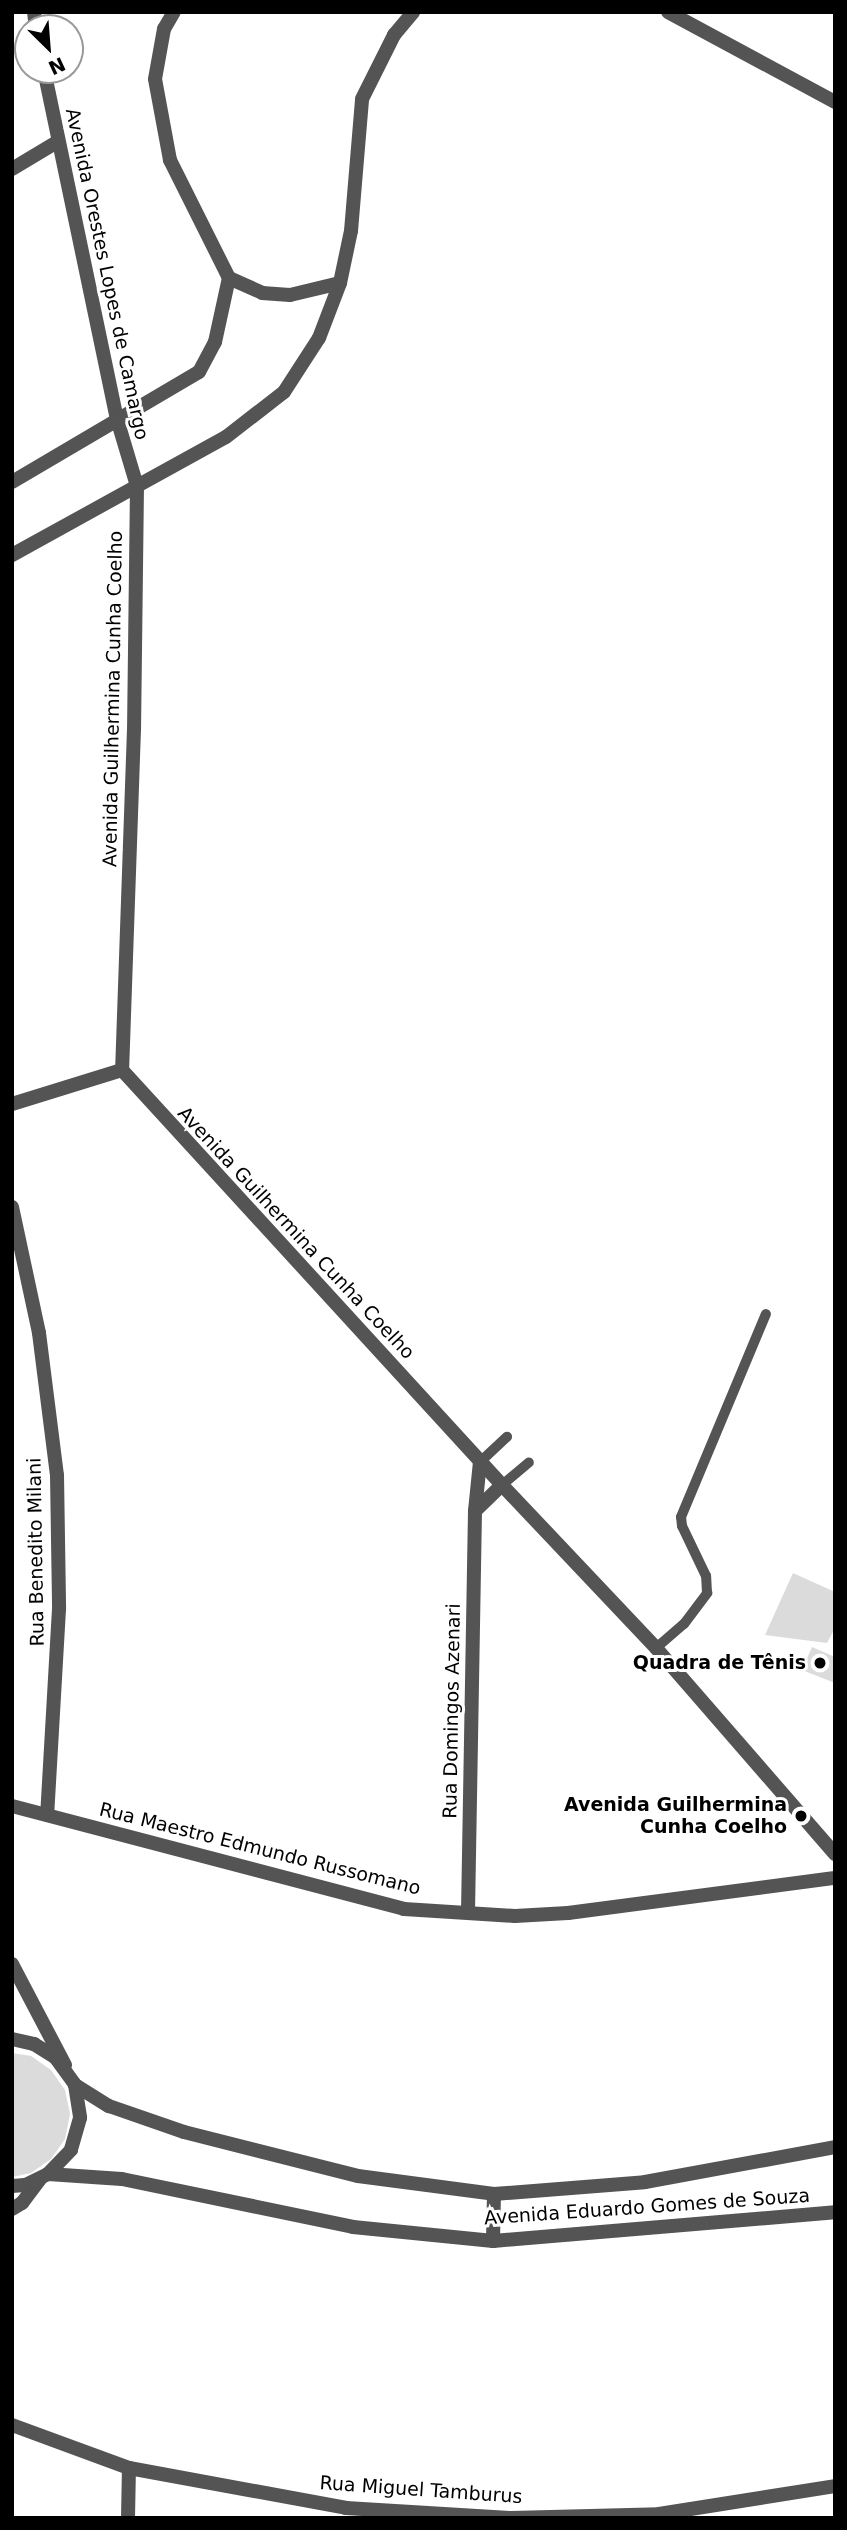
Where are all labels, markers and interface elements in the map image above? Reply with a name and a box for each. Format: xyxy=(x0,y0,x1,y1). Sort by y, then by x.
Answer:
north arrow xyxy=(14,14,84,84)
text: N xyxy=(45,53,69,80)
street label: Avenida Orestes Lopes de Camargo xyxy=(61,106,153,442)
street label: Avenida Guilhermina Cunha Coelho xyxy=(99,531,127,867)
street label: Avenida Guilhermina Cunha Coelho xyxy=(173,1102,419,1364)
street label: Rua Benedito Milani xyxy=(23,1457,49,1647)
street label: Rua Domingos Azenari xyxy=(439,1603,465,1819)
place label: Quadra de Tênis xyxy=(633,1652,806,1674)
marker: Quadra de Tênis xyxy=(812,1655,828,1671)
place label: Avenida Guilhermina Cunha Coelho xyxy=(564,1794,787,1838)
street label: Rua Maestro Edmundo Russomano xyxy=(97,1798,423,1900)
marker: Avenida Guilhermina Cunha Coelho xyxy=(793,1808,809,1824)
street label: Avenida Eduardo Gomes de Souza xyxy=(483,2184,811,2230)
street label: Rua Miguel Tamburus xyxy=(319,2472,523,2508)

